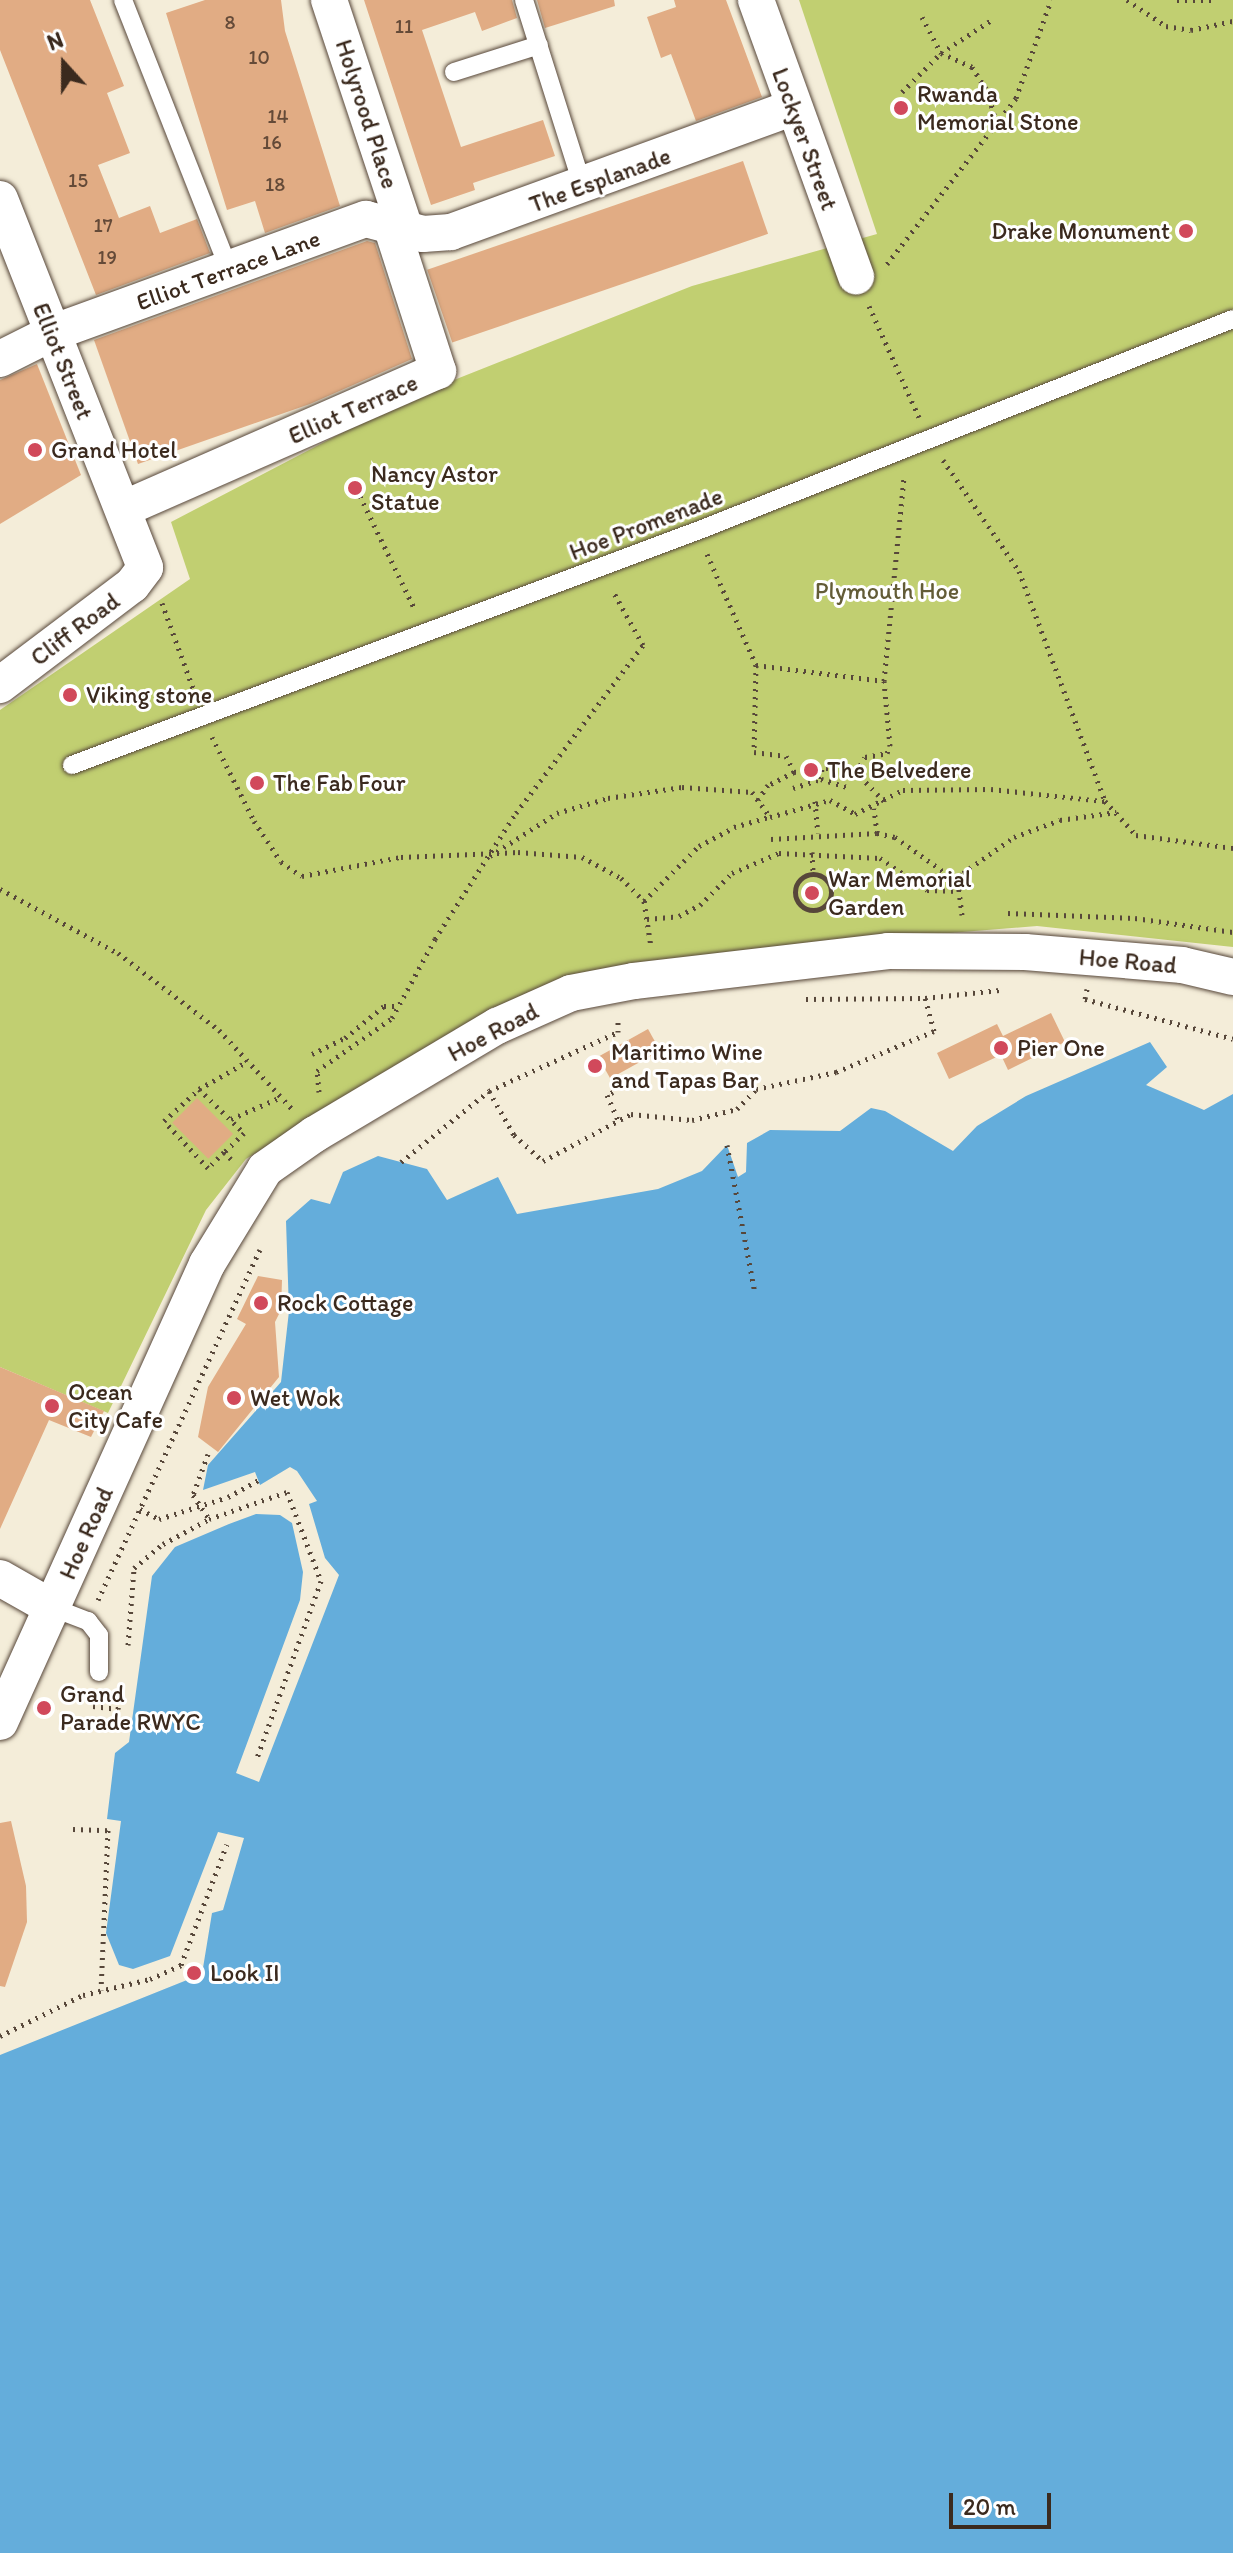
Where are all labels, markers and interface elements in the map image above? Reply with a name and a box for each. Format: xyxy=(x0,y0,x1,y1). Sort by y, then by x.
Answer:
house number: 8 xyxy=(225,10,235,34)
house number: 11 xyxy=(395,14,413,38)
north arrow xyxy=(24,24,104,104)
text: N xyxy=(43,26,67,56)
street label: Holyrood Place xyxy=(329,36,405,192)
house number: 10 xyxy=(248,45,270,69)
street label: Lockyer Street xyxy=(766,64,844,214)
place label: Rwanda Memorial Stone xyxy=(917,80,1079,136)
marker: Rwanda Memorial Stone xyxy=(892,99,910,117)
house number: 14 xyxy=(267,104,289,128)
house number: 16 xyxy=(262,130,282,154)
street label: The Esplanade xyxy=(526,141,674,219)
house number: 15 xyxy=(68,168,88,192)
house number: 18 xyxy=(265,172,285,196)
house number: 17 xyxy=(93,213,113,237)
place label: Drake Monument xyxy=(992,217,1170,245)
marker: Drake Monument xyxy=(1177,222,1195,240)
street label: Elliot Terrace Lane xyxy=(134,224,322,316)
house number: 19 xyxy=(97,245,117,269)
street label: Elliot Street xyxy=(27,299,99,423)
street label: Elliot Terrace xyxy=(285,368,421,450)
place label: Grand Hotel xyxy=(51,436,177,464)
marker: Grand Hotel xyxy=(26,441,44,459)
place label: Nancy Astor Statue xyxy=(371,460,498,516)
marker: Nancy Astor Statue xyxy=(346,479,364,497)
street label: Hoe Promenade xyxy=(565,481,727,567)
park label: Plymouth Hoe xyxy=(815,577,959,605)
street label: Cliff Road xyxy=(25,587,125,671)
place label: Viking stone xyxy=(86,681,212,709)
marker: Viking stone xyxy=(61,686,79,704)
place label: The Belvedere xyxy=(827,756,972,784)
marker: The Belvedere xyxy=(802,761,820,779)
place label: The Fab Four xyxy=(273,769,405,797)
marker: The Fab Four xyxy=(248,774,266,792)
place label: War Memorial Garden xyxy=(828,865,972,921)
marker: War Memorial Garden xyxy=(803,884,821,902)
street label: Hoe Road xyxy=(1078,942,1178,980)
street label: Hoe Road xyxy=(443,996,543,1068)
place label: Pier One xyxy=(1017,1034,1106,1062)
place label: Maritimo Wine and Tapas Bar xyxy=(611,1038,763,1094)
marker: Pier One xyxy=(992,1039,1010,1057)
marker: Maritimo Wine and Tapas Bar xyxy=(586,1057,604,1075)
place label: Rock Cottage xyxy=(277,1289,413,1317)
marker: Rock Cottage xyxy=(252,1294,270,1312)
place label: Ocean City Cafe xyxy=(68,1378,163,1434)
place label: Wet Wok xyxy=(250,1384,340,1412)
marker: Wet Wok xyxy=(225,1389,243,1407)
marker: Ocean City Cafe xyxy=(43,1397,61,1415)
street label: Hoe Road xyxy=(53,1483,119,1583)
place label: Grand Parade RWYC xyxy=(60,1680,201,1736)
marker: Grand Parade RWYC xyxy=(35,1699,53,1717)
place label: Look II xyxy=(210,1959,280,1987)
marker: Look II xyxy=(185,1964,203,1982)
scale bar xyxy=(953,2477,1055,2527)
text: 20 m xyxy=(963,2492,1016,2521)

